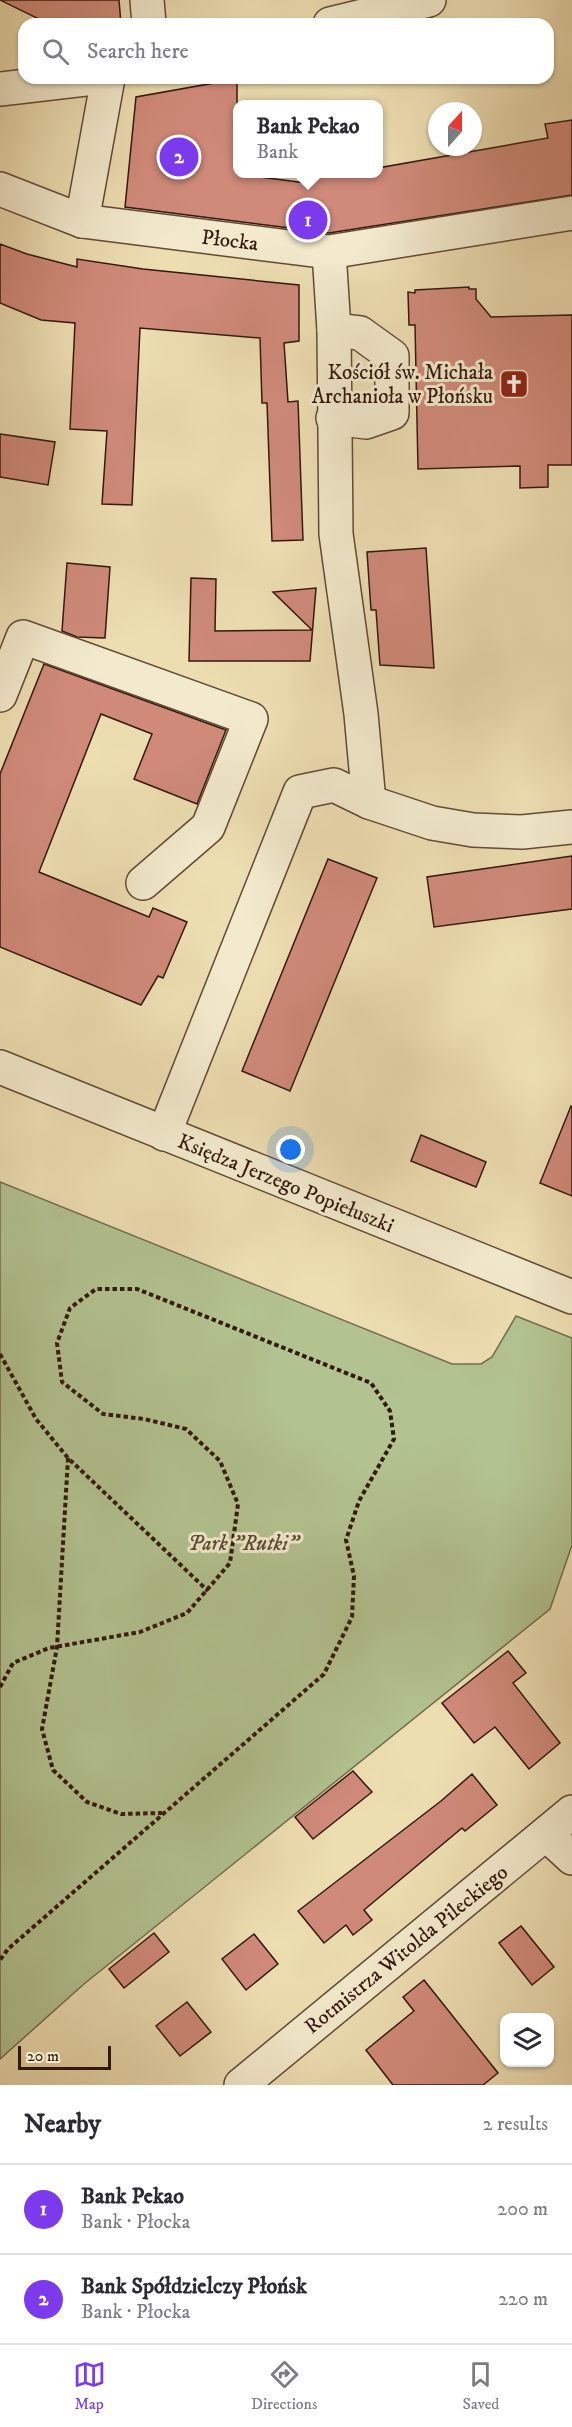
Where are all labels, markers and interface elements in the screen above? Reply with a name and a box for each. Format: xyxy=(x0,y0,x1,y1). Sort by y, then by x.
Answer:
search box xyxy=(18,18,554,84)
icon: search xyxy=(39,35,72,68)
text: Search here xyxy=(87,38,189,65)
popup xyxy=(233,100,383,178)
north arrow xyxy=(428,102,482,156)
text: Bank Pekao xyxy=(257,113,359,140)
pin: 2 xyxy=(160,134,198,180)
text: Bank xyxy=(257,140,298,165)
pin: 1 xyxy=(288,198,328,242)
street label: Płocka xyxy=(200,225,260,257)
place label: Kościół św. Michała Archanioła w Płońsku xyxy=(312,360,493,410)
church icon: Kościół św. Michała Archanioła w Płońsku xyxy=(498,368,530,400)
street label: Księdza Jerzego Popiełuszki xyxy=(174,1129,398,1239)
your location xyxy=(276,1135,305,1164)
park label: Park "Rutki" xyxy=(188,1531,301,1557)
street label: Rotmistrza Witolda Pileckiego xyxy=(300,1860,514,2040)
map controls xyxy=(500,2013,554,2067)
button: layers xyxy=(500,2013,554,2067)
scale bar xyxy=(18,2043,111,2070)
text: 20 m xyxy=(27,2046,59,2066)
text: Nearby xyxy=(24,2108,101,2141)
text: 2 results xyxy=(483,2112,548,2137)
text: Bank Pekao xyxy=(81,2183,184,2210)
text: 1 xyxy=(40,2197,47,2222)
text: 200 m xyxy=(497,2197,548,2222)
text: Bank · Płocka xyxy=(81,2210,190,2235)
text: Bank Spółdzielczy Płońsk xyxy=(81,2273,307,2300)
text: 2 xyxy=(39,2287,48,2312)
text: 220 m xyxy=(498,2287,548,2312)
text: Bank · Płocka xyxy=(81,2300,190,2325)
tab: Map xyxy=(73,2358,106,2414)
tab: Directions xyxy=(251,2358,317,2414)
tab: Saved xyxy=(463,2358,499,2414)

